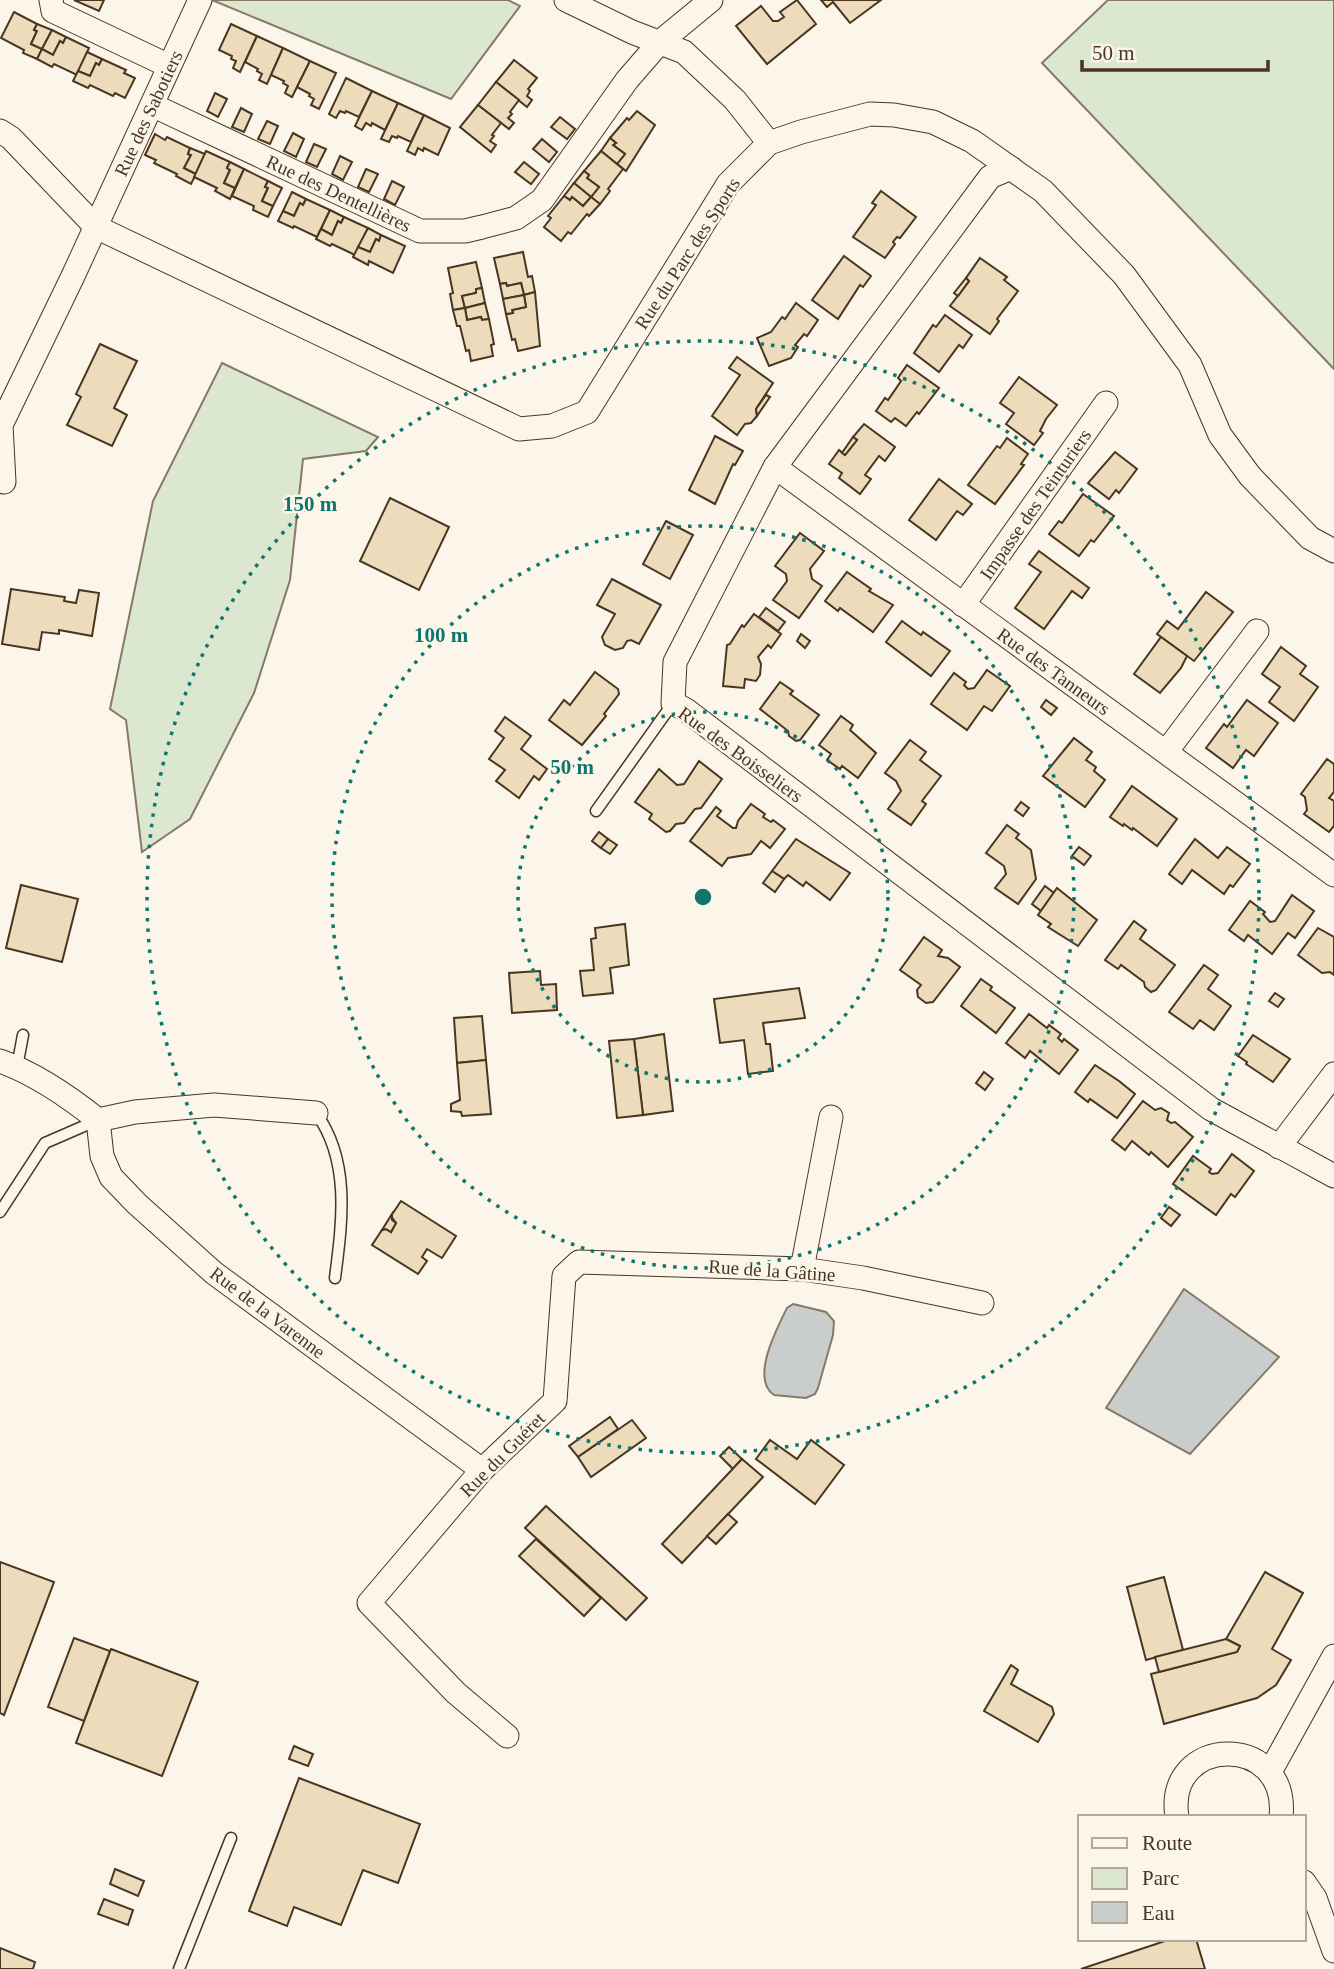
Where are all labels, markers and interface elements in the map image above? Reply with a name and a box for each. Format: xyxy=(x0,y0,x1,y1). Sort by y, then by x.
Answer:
scale bar xyxy=(1082,28,1268,72)
text: 50 m xyxy=(1092,41,1135,65)
street label: Rue des Sabotiers xyxy=(110,47,187,179)
street label: Rue des Dentellières xyxy=(263,151,414,236)
street label: Rue du Parc des Sports xyxy=(631,174,744,333)
street label: Impasse des Teinturiers xyxy=(976,425,1095,584)
text: 150 m xyxy=(283,492,338,516)
text: 100 m xyxy=(414,623,469,647)
street label: Rue des Tanneurs xyxy=(993,623,1114,719)
street label: Rue des Boisseliers xyxy=(674,702,807,807)
text: 50 m xyxy=(550,755,594,779)
centre of rings xyxy=(691,885,715,909)
street label: Rue de la Gâtine xyxy=(708,1256,836,1285)
street label: Rue de la Varenne xyxy=(206,1262,329,1362)
street label: Rue du Guéret xyxy=(456,1407,549,1501)
legend xyxy=(1078,1815,1306,1941)
text: Route xyxy=(1142,1831,1192,1855)
text: Parc xyxy=(1142,1866,1179,1890)
text: Eau xyxy=(1142,1901,1175,1925)

